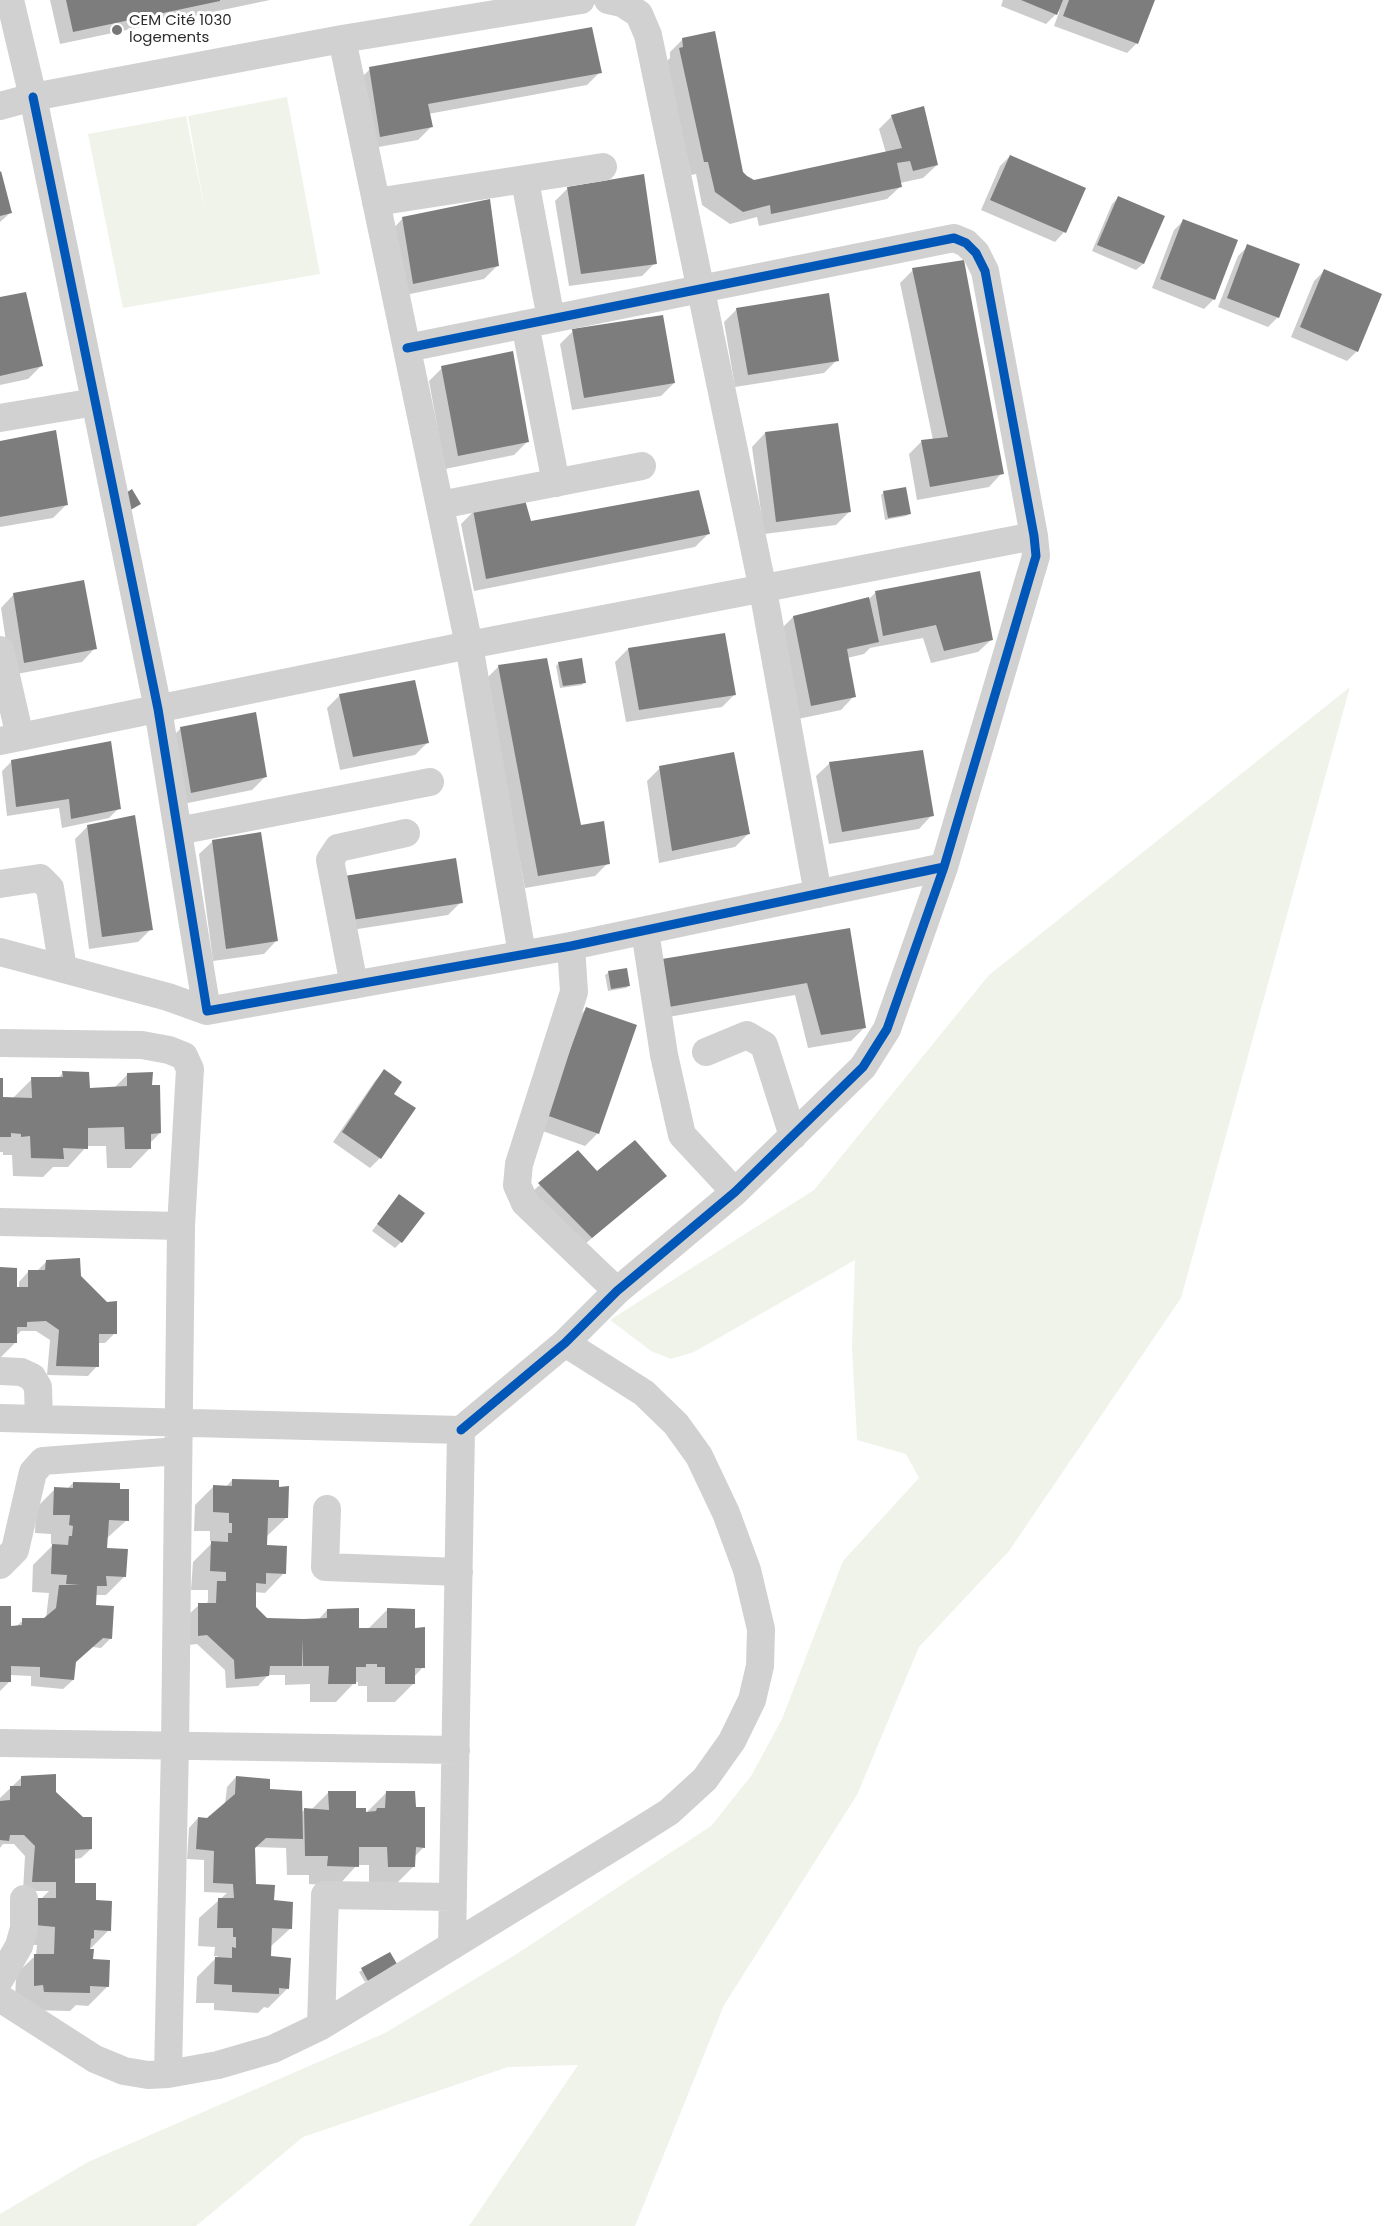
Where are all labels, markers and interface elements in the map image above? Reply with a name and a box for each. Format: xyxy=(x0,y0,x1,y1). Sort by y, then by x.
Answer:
place label: CEM Cité 1030 logements xyxy=(129,12,232,47)
marker: CEM Cité 1030 logements xyxy=(110,23,124,37)

